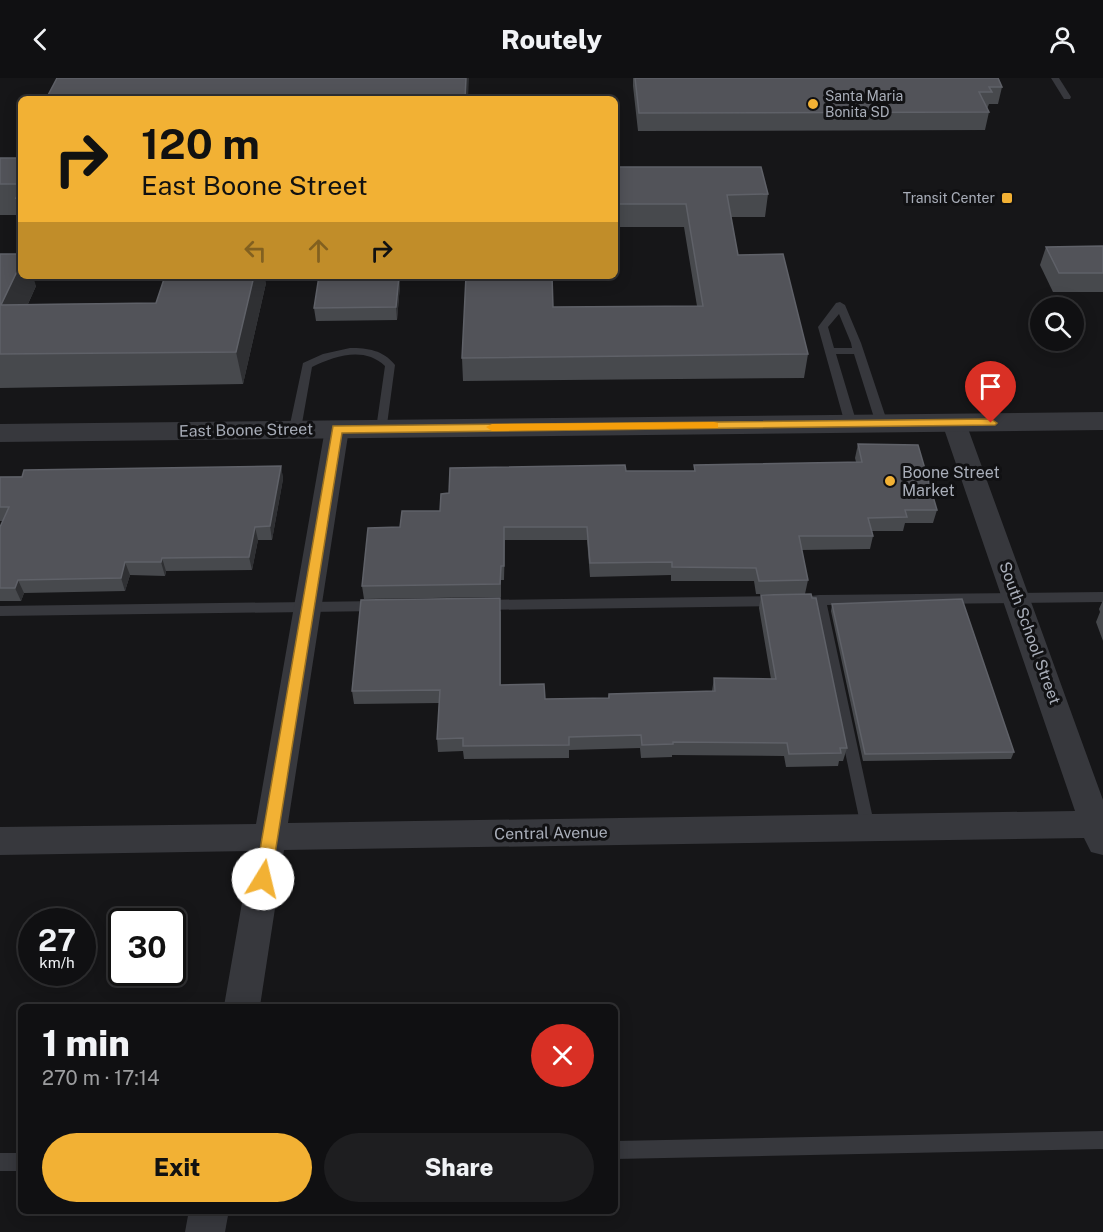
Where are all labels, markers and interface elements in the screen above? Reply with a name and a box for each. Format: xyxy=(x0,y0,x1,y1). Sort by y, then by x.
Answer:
icon: back xyxy=(24,23,57,56)
text: Routely xyxy=(501,23,602,55)
icon: person xyxy=(1046,23,1079,56)
place label: Santa Maria Bonita SD xyxy=(825,88,903,120)
marker: Santa Maria Bonita SD xyxy=(806,97,820,111)
text: 120 m xyxy=(141,119,260,168)
icon: right xyxy=(42,120,120,198)
text: East Boone Street xyxy=(141,169,368,201)
place label: Transit Center xyxy=(903,190,995,206)
marker: Transit Center xyxy=(1000,191,1014,205)
icon: left xyxy=(239,234,272,267)
icon: ahead xyxy=(302,234,335,267)
icon: right xyxy=(365,234,398,267)
map controls xyxy=(1030,297,1084,351)
button: search xyxy=(1030,297,1084,351)
pin xyxy=(965,361,1016,423)
icon: arrive xyxy=(974,370,1007,403)
street label: East Boone Street xyxy=(179,419,313,441)
place label: Boone Street Market xyxy=(902,463,1000,500)
marker: Boone Street Market xyxy=(883,474,897,488)
street label: South School Street xyxy=(995,559,1065,707)
street label: Central Avenue xyxy=(494,823,608,843)
position arrow xyxy=(231,847,295,911)
speed limit sign: 30 xyxy=(108,908,186,986)
text: 27 xyxy=(38,922,76,958)
text: km/h xyxy=(39,954,75,971)
text: 1 min xyxy=(42,1022,130,1064)
button: close xyxy=(531,1024,594,1087)
text: 270 m · 17:14 xyxy=(42,1066,160,1090)
button: Exit xyxy=(42,1133,312,1202)
button: Share xyxy=(324,1133,594,1202)

